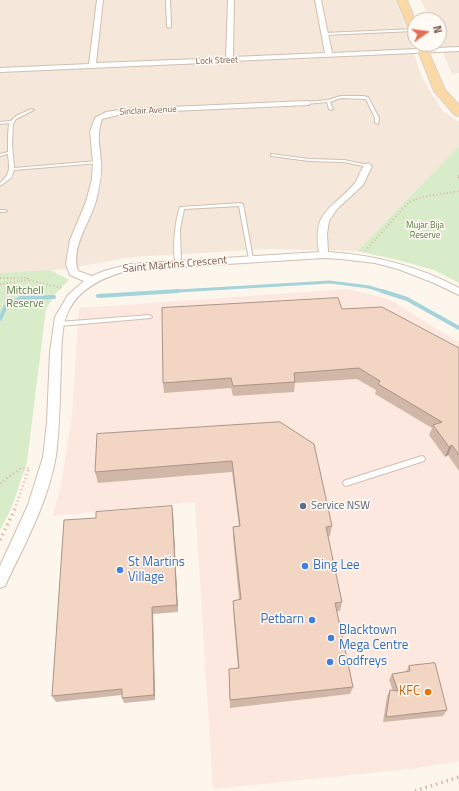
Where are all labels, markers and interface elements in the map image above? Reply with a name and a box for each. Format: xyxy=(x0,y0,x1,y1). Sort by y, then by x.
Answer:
north arrow xyxy=(407,12,447,52)
text: N xyxy=(429,24,446,35)
street label: Lock Street xyxy=(196,55,238,67)
street label: Sinclair Avenue xyxy=(119,104,177,118)
park label: Mujar Bija Reserve xyxy=(406,221,444,242)
street label: Saint Martins Crescent xyxy=(122,254,228,276)
park label: Mitchell Reserve xyxy=(6,284,44,310)
place label: Service NSW xyxy=(311,499,370,513)
marker: Service NSW xyxy=(298,501,308,511)
place label: St Martins Village xyxy=(128,555,185,586)
place label: Bing Lee xyxy=(313,558,360,574)
marker: Bing Lee xyxy=(300,561,310,571)
marker: St Martins Village xyxy=(115,565,125,575)
place label: Petbarn xyxy=(260,612,304,628)
marker: Petbarn xyxy=(307,615,317,625)
place label: Blacktown Mega Centre xyxy=(339,623,408,654)
marker: Blacktown Mega Centre xyxy=(326,633,336,643)
place label: Godfreys xyxy=(338,654,387,670)
marker: Godfreys xyxy=(325,657,335,667)
place label: KFC xyxy=(399,684,420,700)
marker: KFC xyxy=(423,687,433,697)

